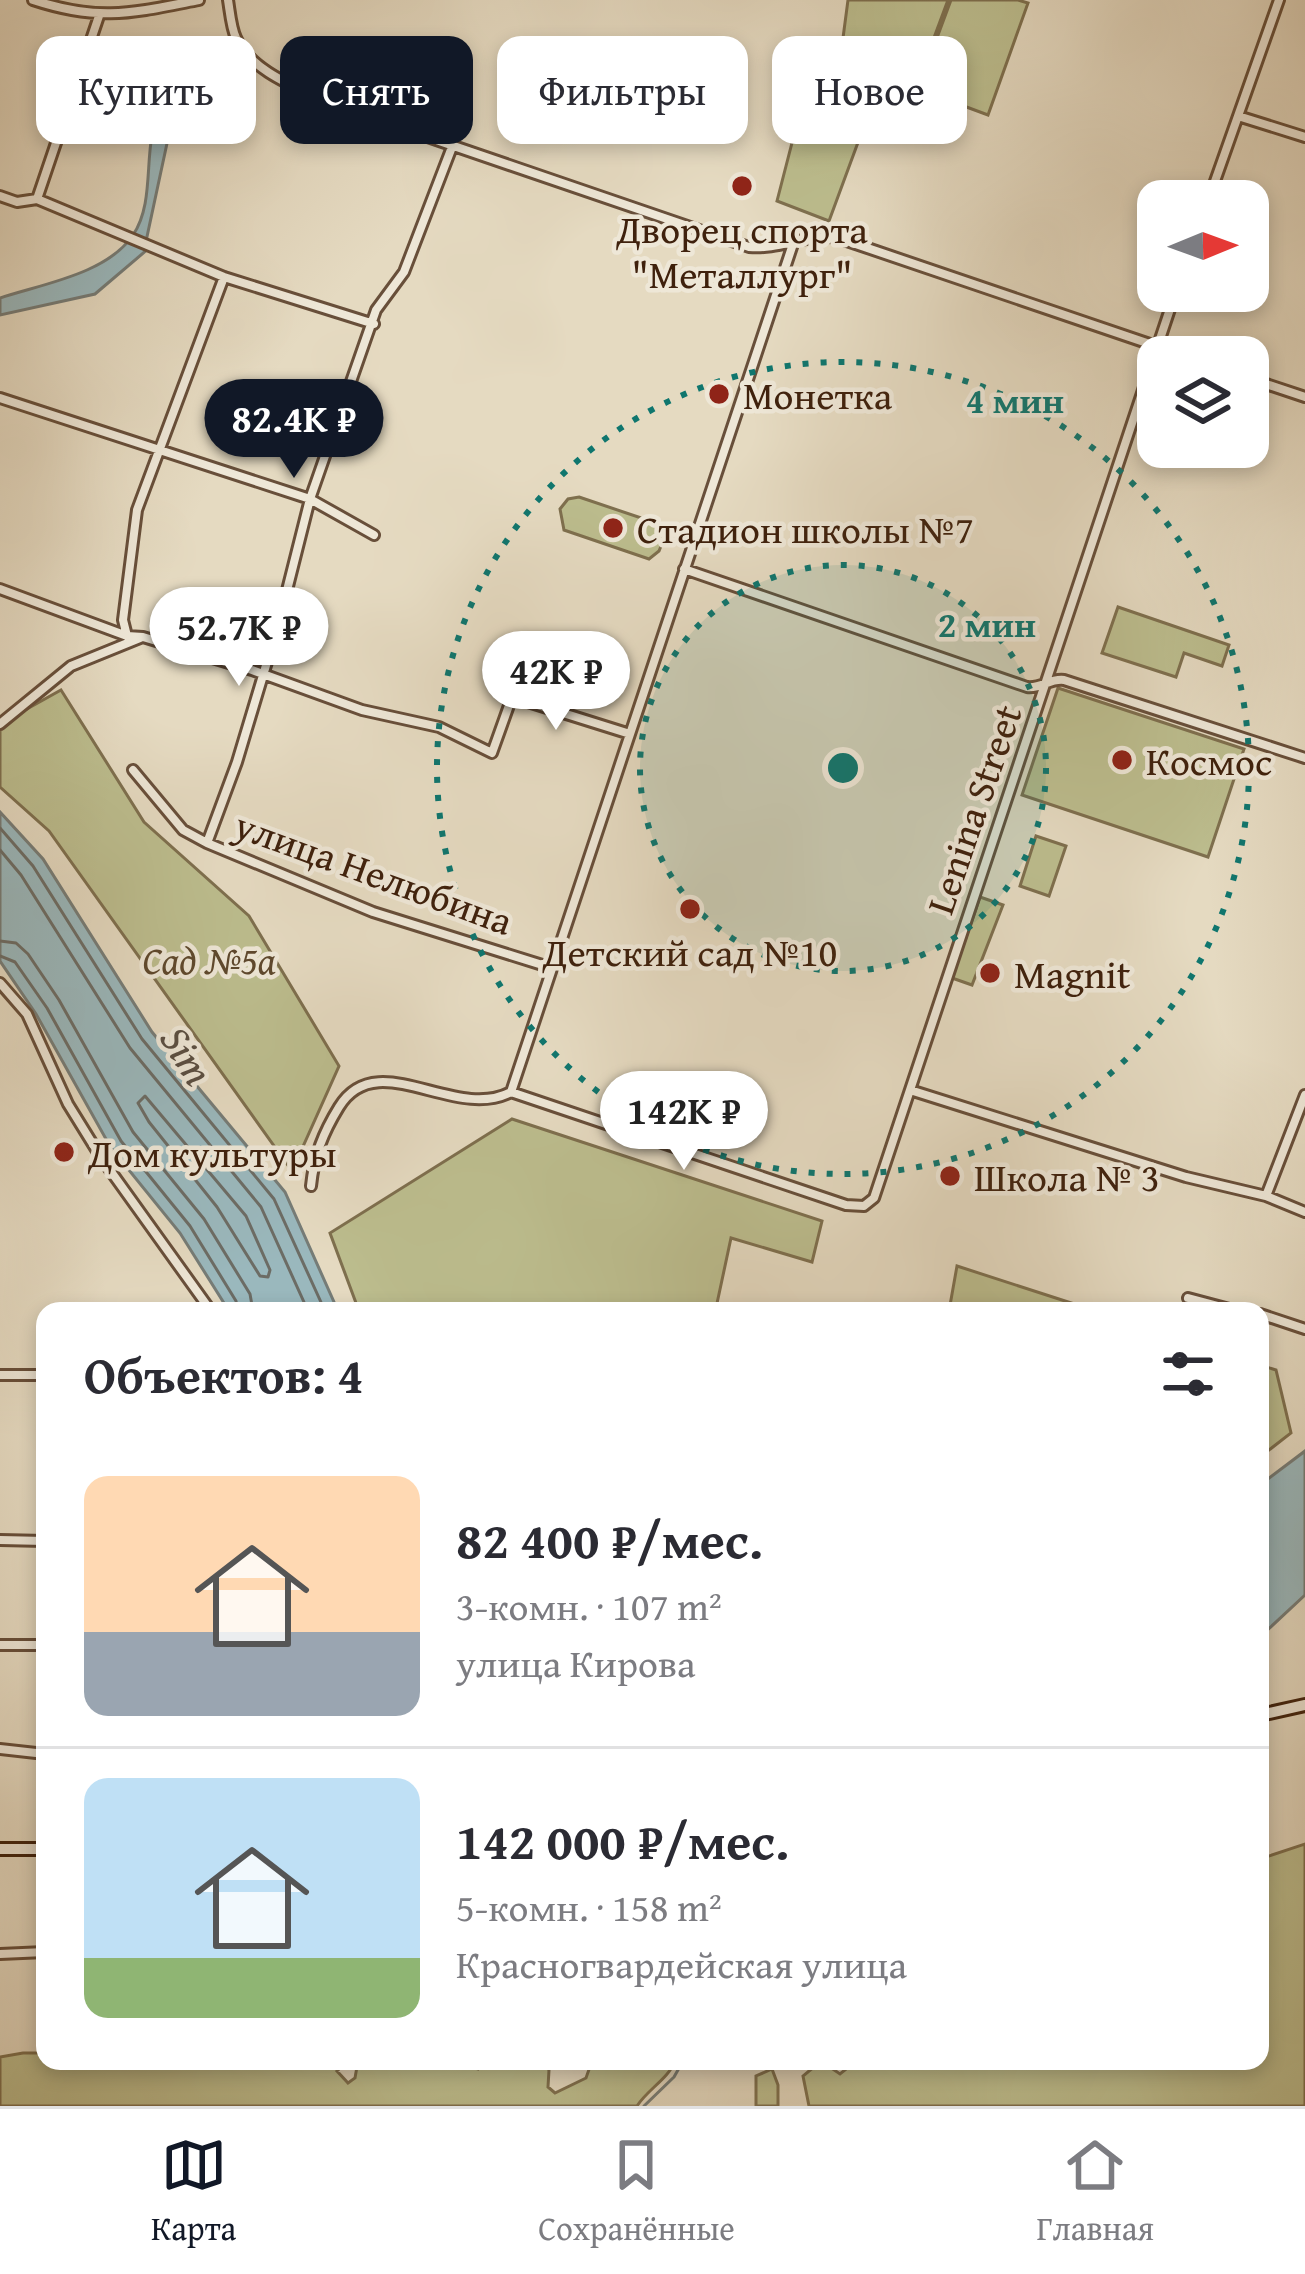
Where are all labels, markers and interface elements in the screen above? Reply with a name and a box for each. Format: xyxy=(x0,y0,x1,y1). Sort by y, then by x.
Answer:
chip: Купить xyxy=(36,36,256,144)
chip: Снять xyxy=(280,36,473,144)
chip: Фильтры xyxy=(497,36,748,144)
chip: Новое xyxy=(772,36,967,144)
marker: Дворец спорта "Металлург" xyxy=(729,173,755,199)
north arrow xyxy=(1137,180,1269,312)
map controls xyxy=(1137,180,1269,468)
place label: Дворец спорта "Металлург" xyxy=(615,200,868,302)
button: layers xyxy=(1137,336,1269,468)
place label: Монетка xyxy=(743,366,893,423)
text: 4 мин xyxy=(966,373,1064,426)
pin: 82.4K ₽ xyxy=(183,379,405,481)
marker: Монетка xyxy=(706,381,732,407)
text: 82.4K ₽ xyxy=(231,389,357,446)
place label: Стадион школы №7 xyxy=(637,500,974,557)
marker: Стадион школы №7 xyxy=(600,515,626,541)
pin: 52.7K ₽ xyxy=(128,587,350,689)
text: 52.7K ₽ xyxy=(176,597,302,654)
text: 2 мин xyxy=(938,597,1036,650)
pin: 42K ₽ xyxy=(472,631,640,733)
text: 42K ₽ xyxy=(509,641,603,698)
street label: Lenina Street xyxy=(911,697,1035,921)
place label: Космос xyxy=(1146,732,1272,789)
centre of rings xyxy=(822,747,864,789)
marker: Космос xyxy=(1109,747,1135,773)
street label: улица Нелюбина xyxy=(226,795,521,949)
marker: Детский сад №10 xyxy=(677,896,703,922)
place label: Детский сад №10 xyxy=(542,923,837,980)
park label: Сад №5а xyxy=(142,931,276,988)
place label: Magnit xyxy=(1014,945,1131,1002)
marker: Magnit xyxy=(977,960,1003,986)
water label: Sim xyxy=(146,1013,230,1097)
pin: 142K ₽ xyxy=(586,1071,782,1173)
text: 142K ₽ xyxy=(627,1081,741,1138)
place label: Дом культуры xyxy=(87,1124,336,1181)
marker: Дом культуры xyxy=(51,1139,77,1165)
place label: Школа № 3 xyxy=(974,1148,1160,1205)
marker: Школа № 3 xyxy=(937,1163,963,1189)
text: Объектов: 4 xyxy=(84,1337,364,1412)
icon: filters xyxy=(1155,1341,1221,1407)
text: 82 400 ₽/мес. xyxy=(456,1502,763,1577)
icon: home xyxy=(180,1524,324,1668)
text: 3-комн. · 107 m² xyxy=(456,1577,722,1634)
text: улица Кирова xyxy=(456,1634,696,1691)
text: 142 000 ₽/мес. xyxy=(456,1803,789,1878)
icon: home xyxy=(180,1826,324,1970)
text: 5-комн. · 158 m² xyxy=(456,1878,722,1935)
text: Красногвардейская улица xyxy=(456,1935,907,1992)
tab: Карта xyxy=(151,2132,236,2252)
tab: Сохранённые xyxy=(538,2132,735,2252)
tab: Главная xyxy=(1037,2132,1154,2252)

